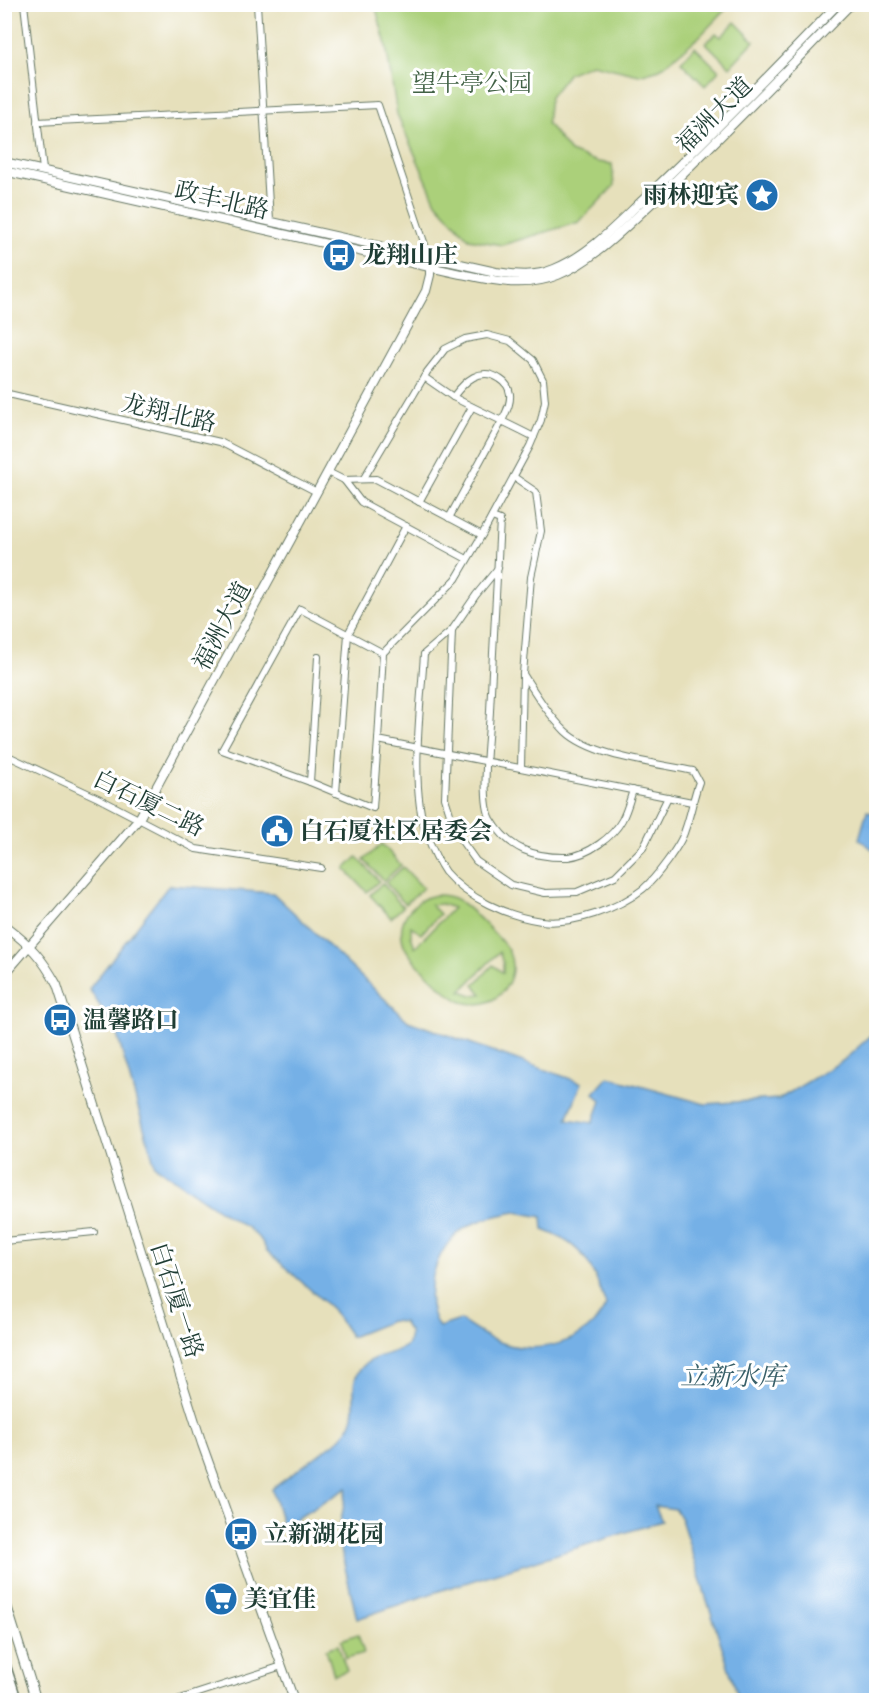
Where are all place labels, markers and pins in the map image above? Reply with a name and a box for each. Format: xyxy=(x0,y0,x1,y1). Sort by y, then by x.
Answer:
place icon: 雨林迎宾 xyxy=(744,177,780,213)
place label: 雨林迎宾 xyxy=(643,181,739,211)
bus stop icon: 龙翔山庄 xyxy=(321,237,357,273)
place label: 龙翔山庄 xyxy=(362,241,458,271)
public building icon: 白石厦社区居委会 xyxy=(259,813,295,849)
place label: 白石厦社区居委会 xyxy=(300,817,492,847)
bus stop icon: 温馨路口 xyxy=(42,1002,78,1038)
place label: 温馨路口 xyxy=(83,1006,179,1036)
bus stop icon: 立新湖花园 xyxy=(223,1516,259,1552)
place label: 立新湖花园 xyxy=(264,1520,384,1550)
supermarket icon: 美宜佳 xyxy=(203,1581,239,1617)
place label: 美宜佳 xyxy=(244,1585,316,1615)

